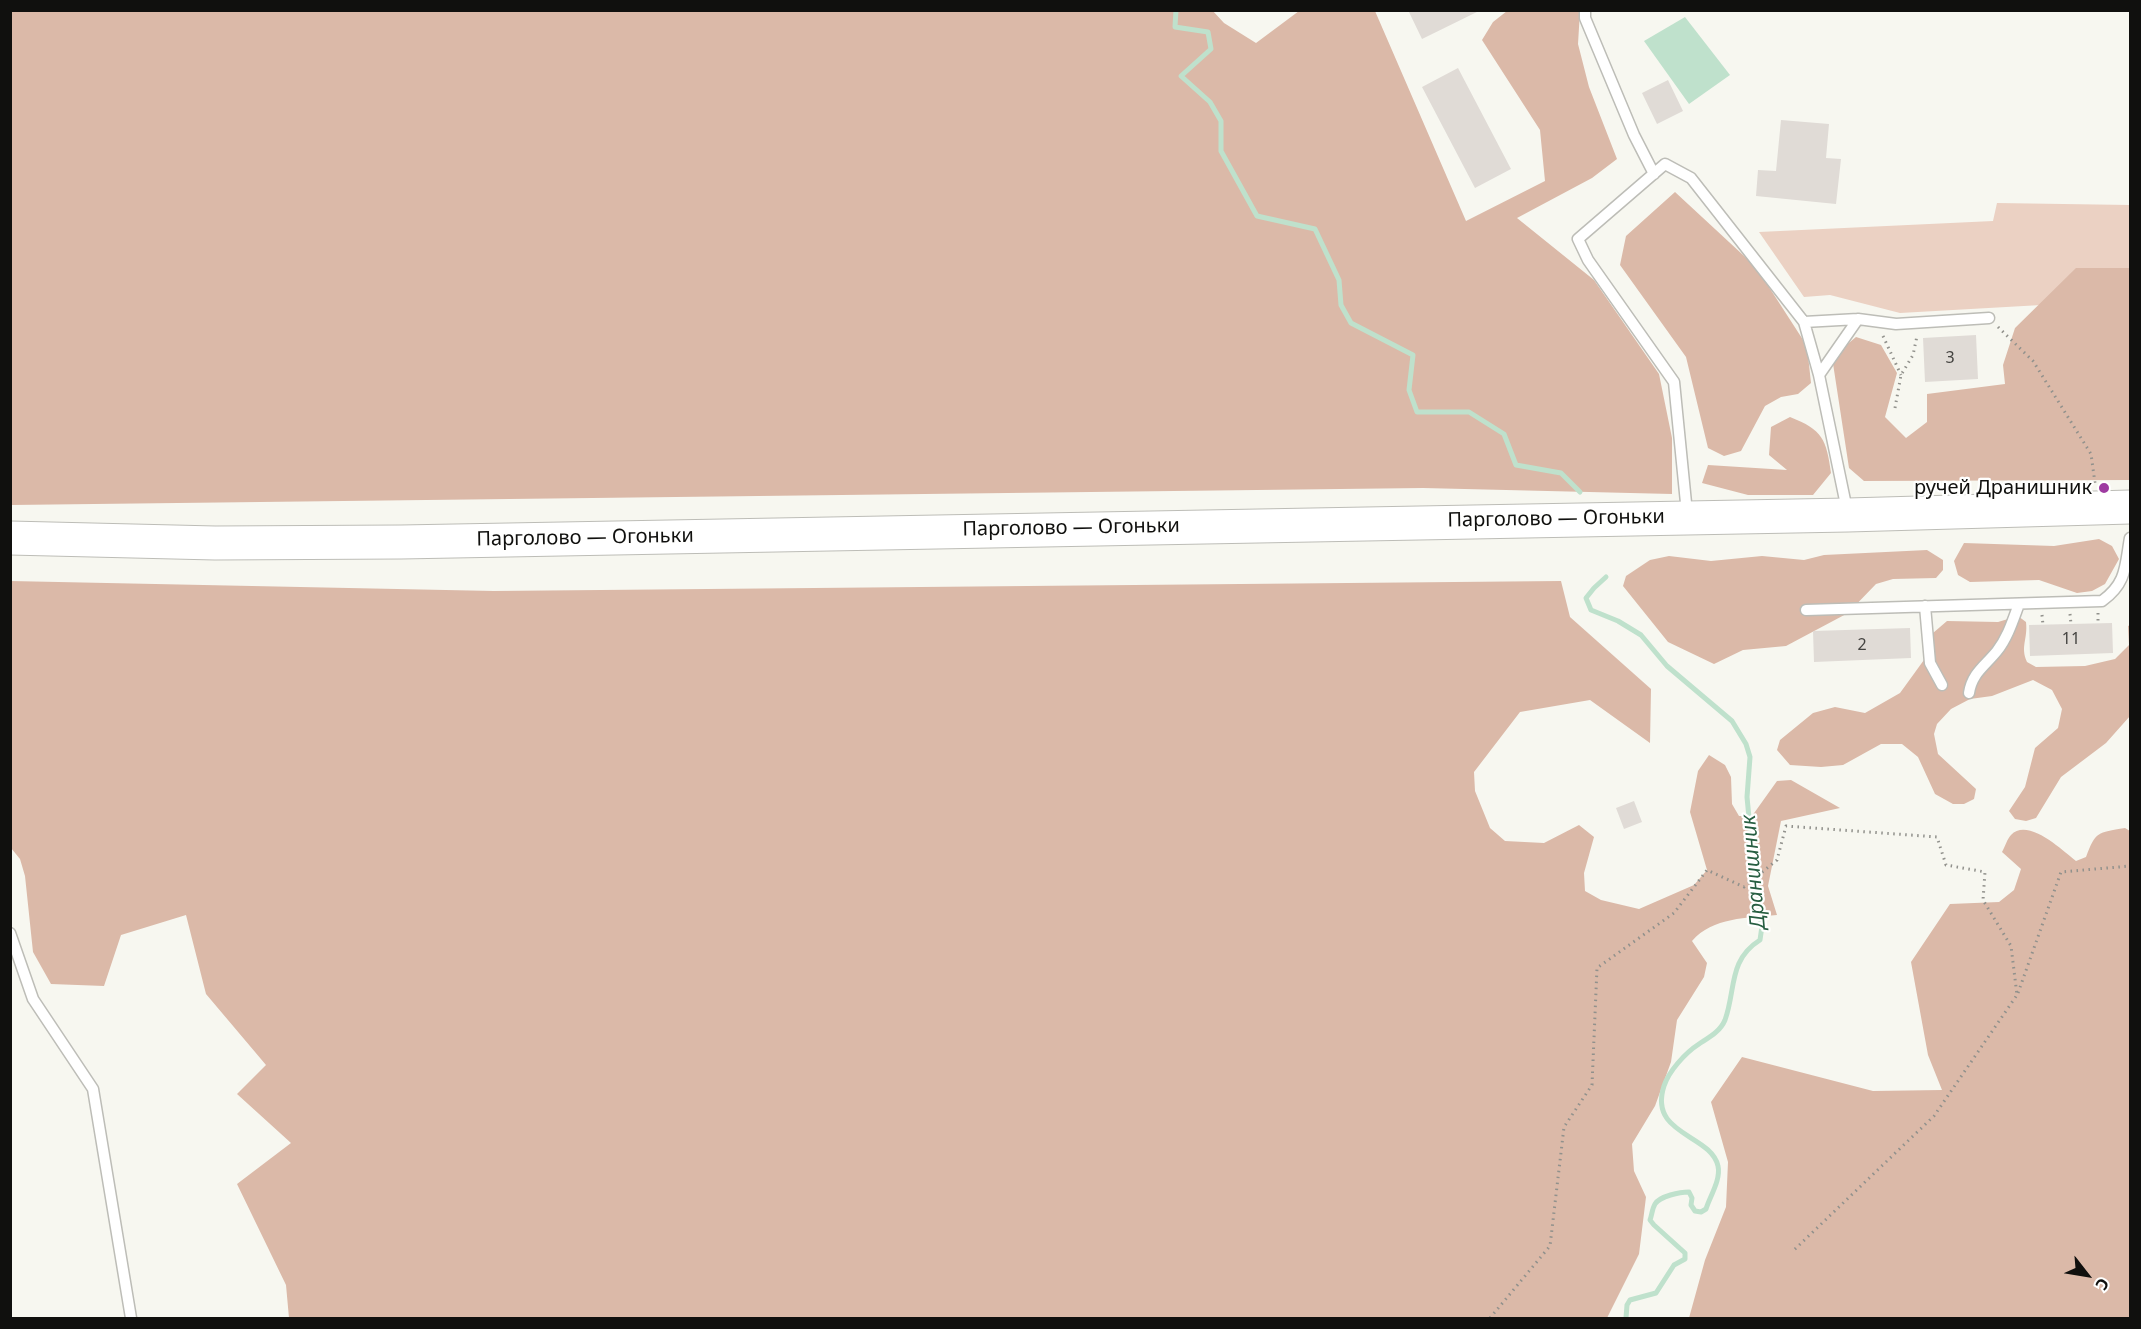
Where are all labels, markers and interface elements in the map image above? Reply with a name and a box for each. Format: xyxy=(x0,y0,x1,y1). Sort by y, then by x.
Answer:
house number: 3 xyxy=(1945,348,1955,368)
place label: ручей Дранишник xyxy=(1914,476,2092,500)
marker: ручей Дранишник xyxy=(2097,481,2111,495)
street label: Парголово — Огоньки xyxy=(1447,505,1665,533)
street label: Парголово — Огоньки xyxy=(962,514,1180,542)
street label: Парголово — Огоньки xyxy=(476,524,694,552)
house number: 11 xyxy=(2062,629,2080,649)
house number: 2 xyxy=(1857,635,1867,655)
water label: Дранишник xyxy=(1736,814,1772,930)
north arrow xyxy=(2057,1245,2117,1305)
text: С xyxy=(2090,1274,2115,1294)

